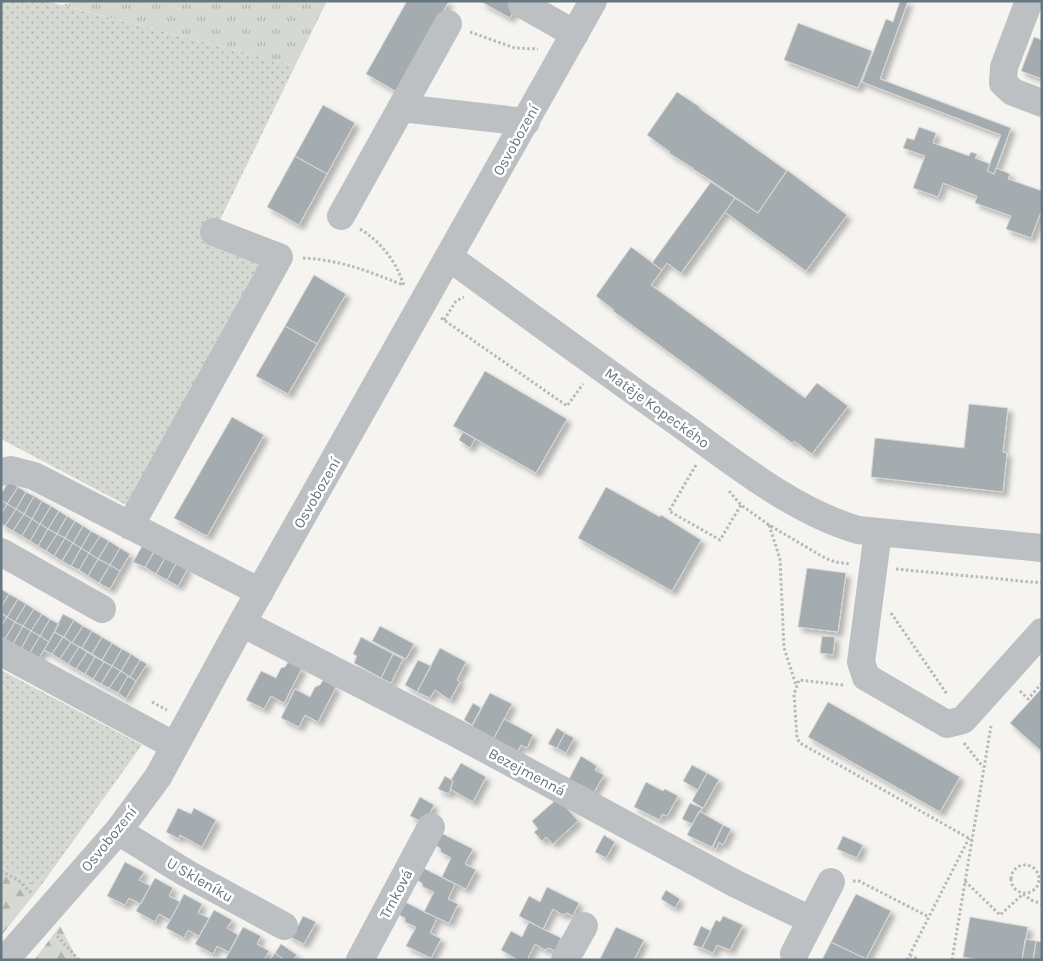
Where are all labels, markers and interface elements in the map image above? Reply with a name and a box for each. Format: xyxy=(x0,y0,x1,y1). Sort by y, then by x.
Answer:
street label: Osvobození xyxy=(489,101,543,179)
street label: Matěje Kopeckého xyxy=(601,364,713,452)
street label: Osvobození xyxy=(290,454,345,532)
street label: Bezejmenná xyxy=(485,744,569,800)
street label: Osvobození xyxy=(77,802,141,875)
street label: U Skleníku xyxy=(164,854,236,906)
street label: Trnková xyxy=(376,866,416,922)

